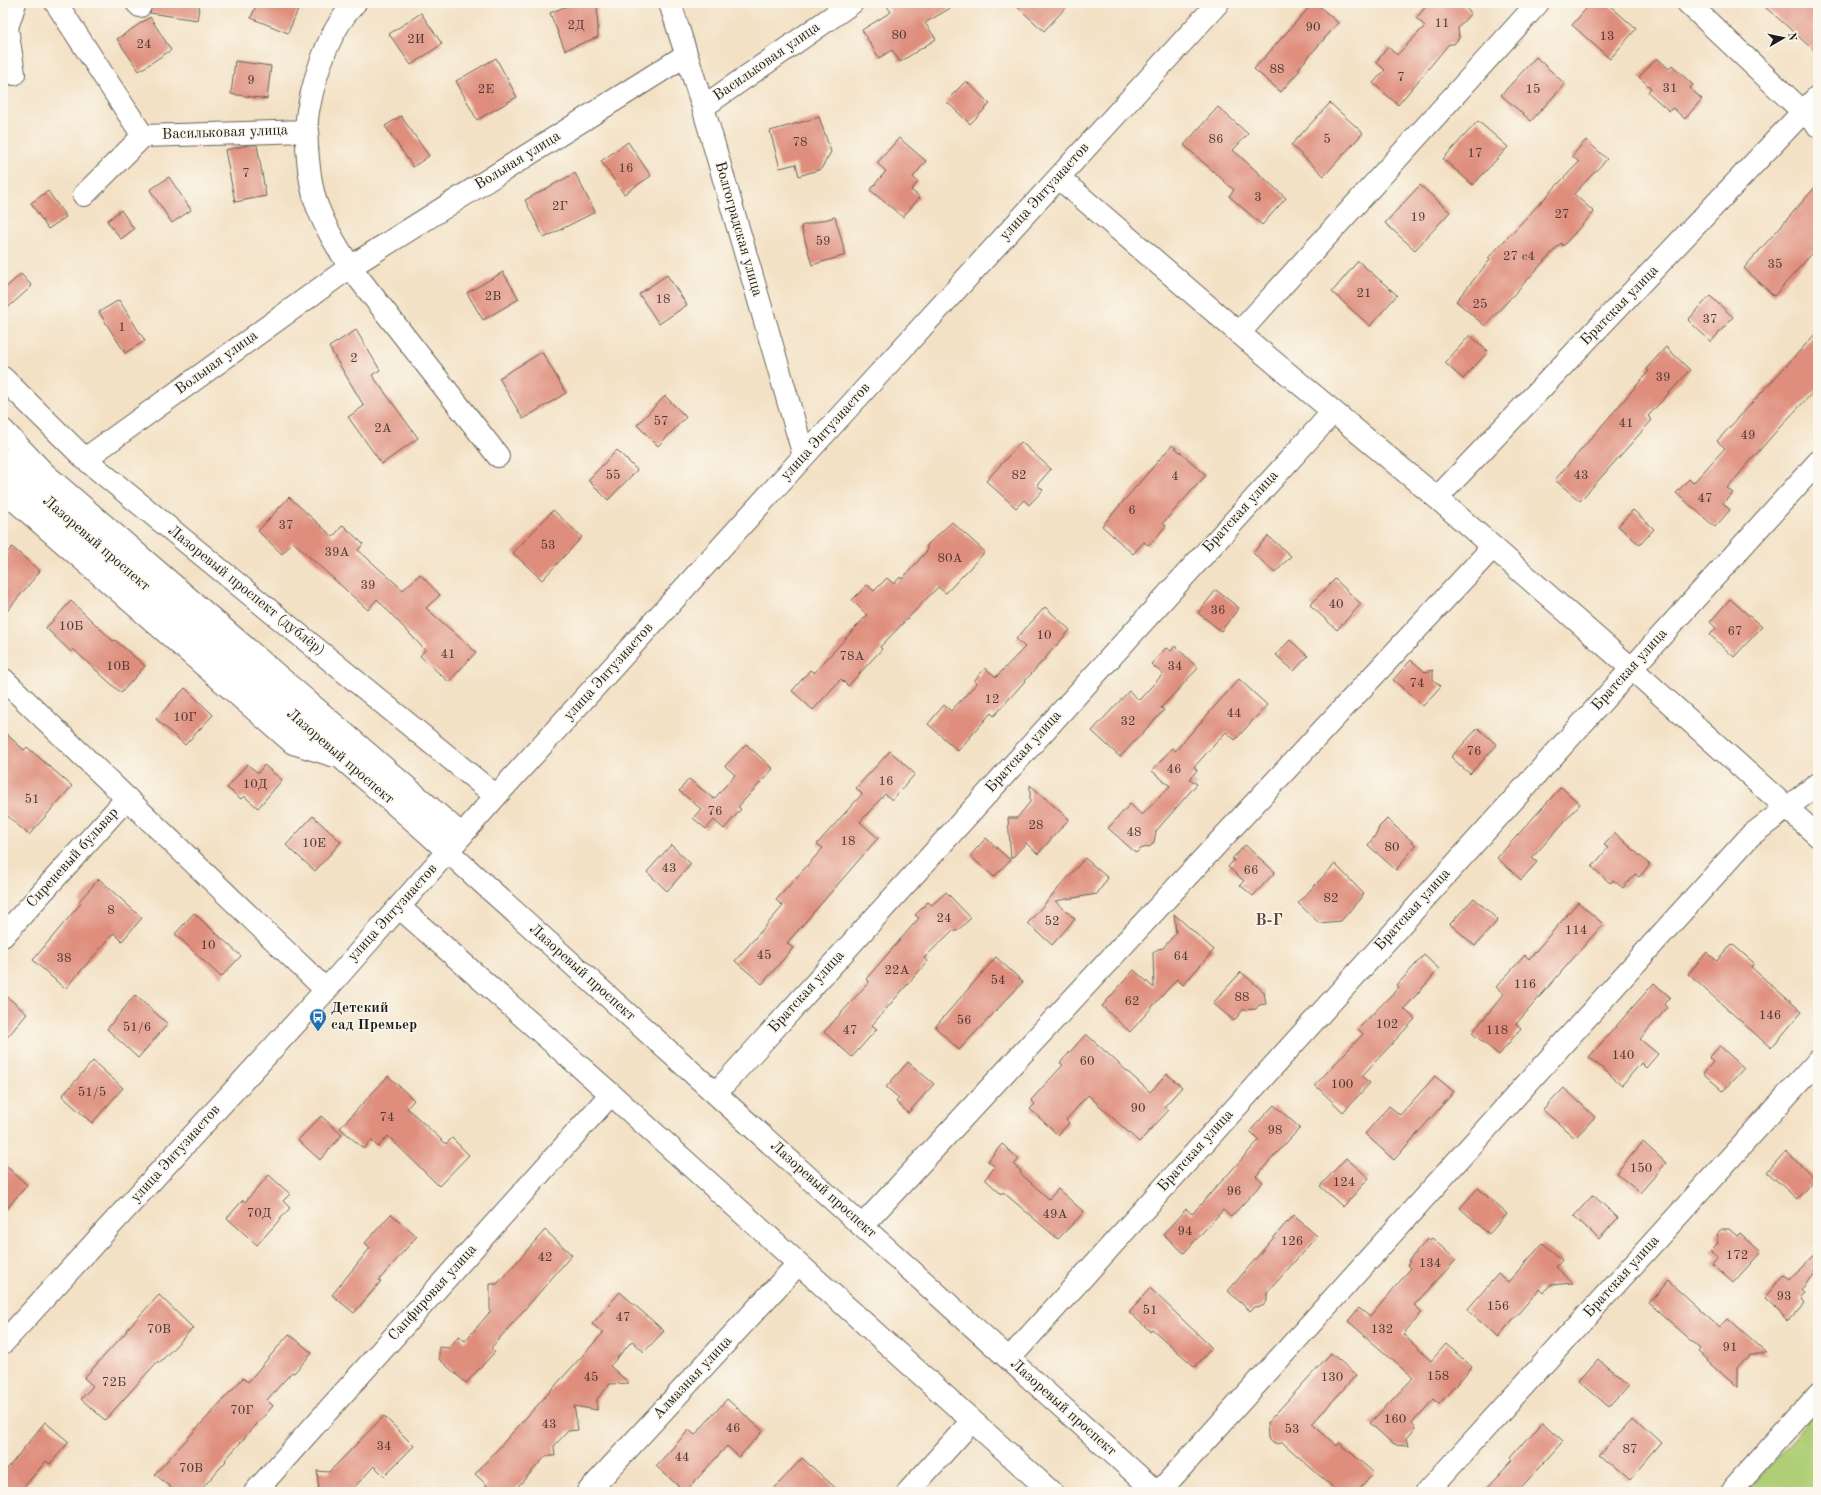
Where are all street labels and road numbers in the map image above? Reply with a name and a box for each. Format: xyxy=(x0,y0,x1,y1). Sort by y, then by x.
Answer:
street label: Васильковая улица xyxy=(711,19,823,104)
street label: Васильковая улица xyxy=(162,123,289,143)
street label: Вольная улица xyxy=(473,128,564,193)
street label: улица Энтузиастов xyxy=(997,140,1093,244)
street label: Волгоградская улица xyxy=(712,160,765,299)
street label: Братская улица xyxy=(1578,263,1662,349)
street label: Вольная улица xyxy=(173,328,261,398)
street label: улица Энтузиастов xyxy=(778,380,874,484)
street label: Братская улица xyxy=(1200,468,1282,556)
street label: Лазоревый проспект xyxy=(39,493,153,595)
street label: Лазоревый проспект (дублёр) xyxy=(165,523,327,659)
street label: улица Энтузиастов xyxy=(561,620,657,724)
street label: Братская улица xyxy=(1589,626,1671,714)
street label: Лазоревый проспект xyxy=(283,706,397,808)
street label: Братская улица xyxy=(983,708,1065,796)
street label: Сиреневый бульвар xyxy=(24,805,122,911)
street label: улица Энтузиастов xyxy=(345,861,441,965)
street label: Братская улица xyxy=(1372,866,1454,954)
street label: Лазоревый проспект xyxy=(526,922,638,1024)
street label: Братская улица xyxy=(766,948,848,1036)
street label: улица Энтузиастов xyxy=(128,1102,224,1206)
street label: Братская улица xyxy=(1155,1107,1237,1195)
street label: Лазоревый проспект xyxy=(767,1139,879,1241)
street label: Братская улица xyxy=(1581,1233,1663,1321)
street label: Сапфировая улица xyxy=(386,1242,480,1344)
street label: Алмазная улица xyxy=(651,1333,736,1422)
street label: Лазоревый проспект xyxy=(1007,1357,1119,1459)

